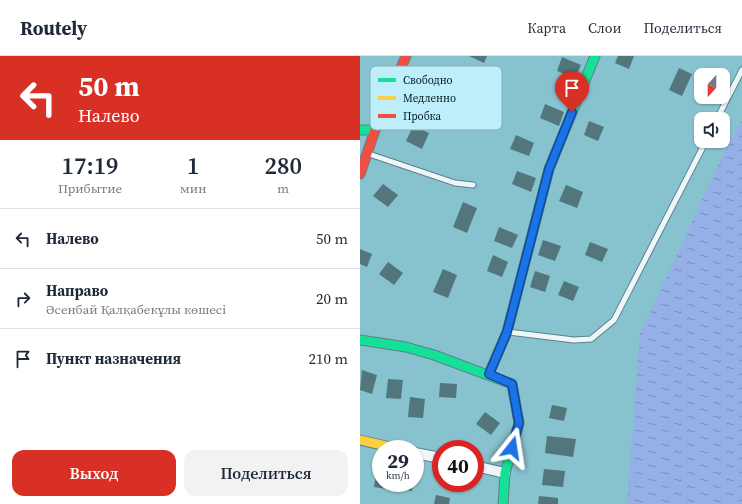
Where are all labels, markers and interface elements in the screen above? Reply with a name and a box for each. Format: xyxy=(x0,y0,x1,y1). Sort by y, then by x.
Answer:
text: Routely xyxy=(20,15,87,41)
text: Карта xyxy=(527,18,566,38)
text: Слои xyxy=(588,18,622,38)
text: Поделиться xyxy=(644,18,722,38)
legend xyxy=(370,66,502,130)
text: 50 m xyxy=(78,67,140,105)
north arrow xyxy=(694,68,730,104)
map controls xyxy=(694,68,730,148)
pin xyxy=(555,71,589,112)
icon: left xyxy=(12,72,64,124)
text: Свободно xyxy=(403,73,453,88)
icon: arrive xyxy=(561,77,583,99)
text: Медленно xyxy=(403,91,456,106)
text: Налево xyxy=(78,103,140,128)
text: Пробка xyxy=(403,109,442,124)
button: sound xyxy=(694,112,730,148)
text: 17:19 xyxy=(61,149,119,182)
text: 1 xyxy=(187,149,199,182)
text: 280 xyxy=(264,149,302,182)
text: Прибытие xyxy=(58,180,122,197)
text: мин xyxy=(180,180,206,197)
text: m xyxy=(277,180,289,197)
icon: left xyxy=(12,228,34,250)
text: Налево xyxy=(46,228,99,249)
text: 50 m xyxy=(316,228,348,249)
text: Направо xyxy=(46,280,108,301)
icon: right xyxy=(12,288,34,310)
text: 20 m xyxy=(316,288,348,309)
text: Әсенбай Қалқабекұлы көшесі xyxy=(46,301,226,318)
icon: arrive xyxy=(12,348,34,370)
text: Пункт назначения xyxy=(46,348,181,369)
text: 210 m xyxy=(308,348,348,369)
position arrow xyxy=(491,427,533,469)
speed limit sign: 40 xyxy=(432,440,484,492)
text: 29 xyxy=(387,447,409,475)
button: Выход xyxy=(12,450,176,496)
button: Поделиться xyxy=(184,450,348,496)
text: km/h xyxy=(386,469,410,482)

